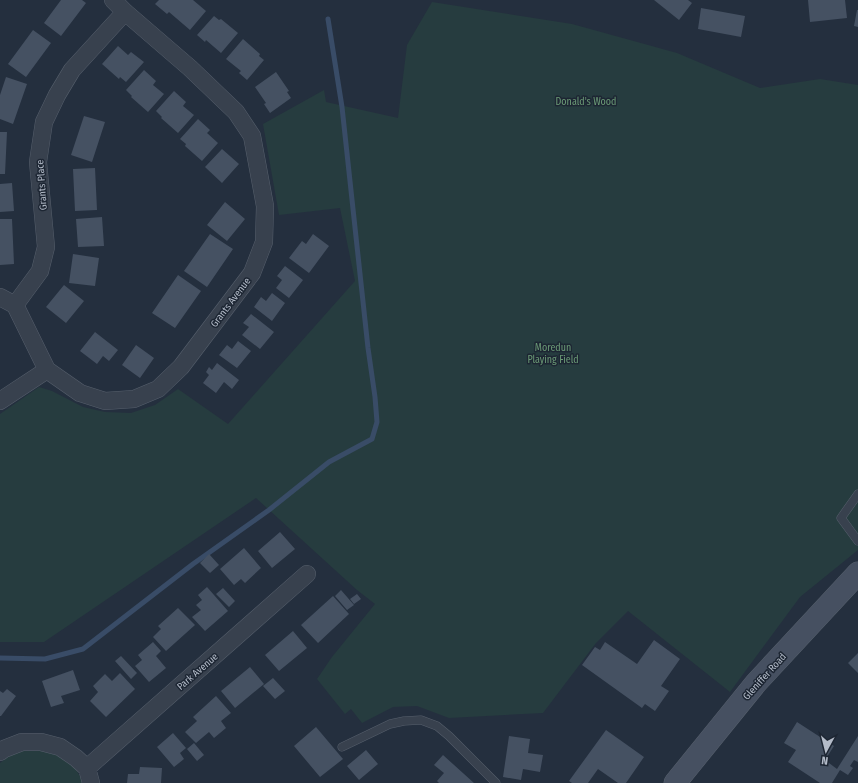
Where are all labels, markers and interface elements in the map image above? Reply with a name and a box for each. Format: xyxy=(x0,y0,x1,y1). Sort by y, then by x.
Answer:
park label: Donald's Wood xyxy=(556,96,616,108)
street label: Grants Place xyxy=(34,159,50,211)
street label: Grants Avenue xyxy=(208,275,253,330)
park label: Moredun Playing Field xyxy=(527,342,579,366)
street label: Park Avenue xyxy=(175,651,221,693)
street label: Gleniffer Road xyxy=(741,651,789,702)
north arrow xyxy=(806,731,846,771)
text: N xyxy=(821,754,829,767)

